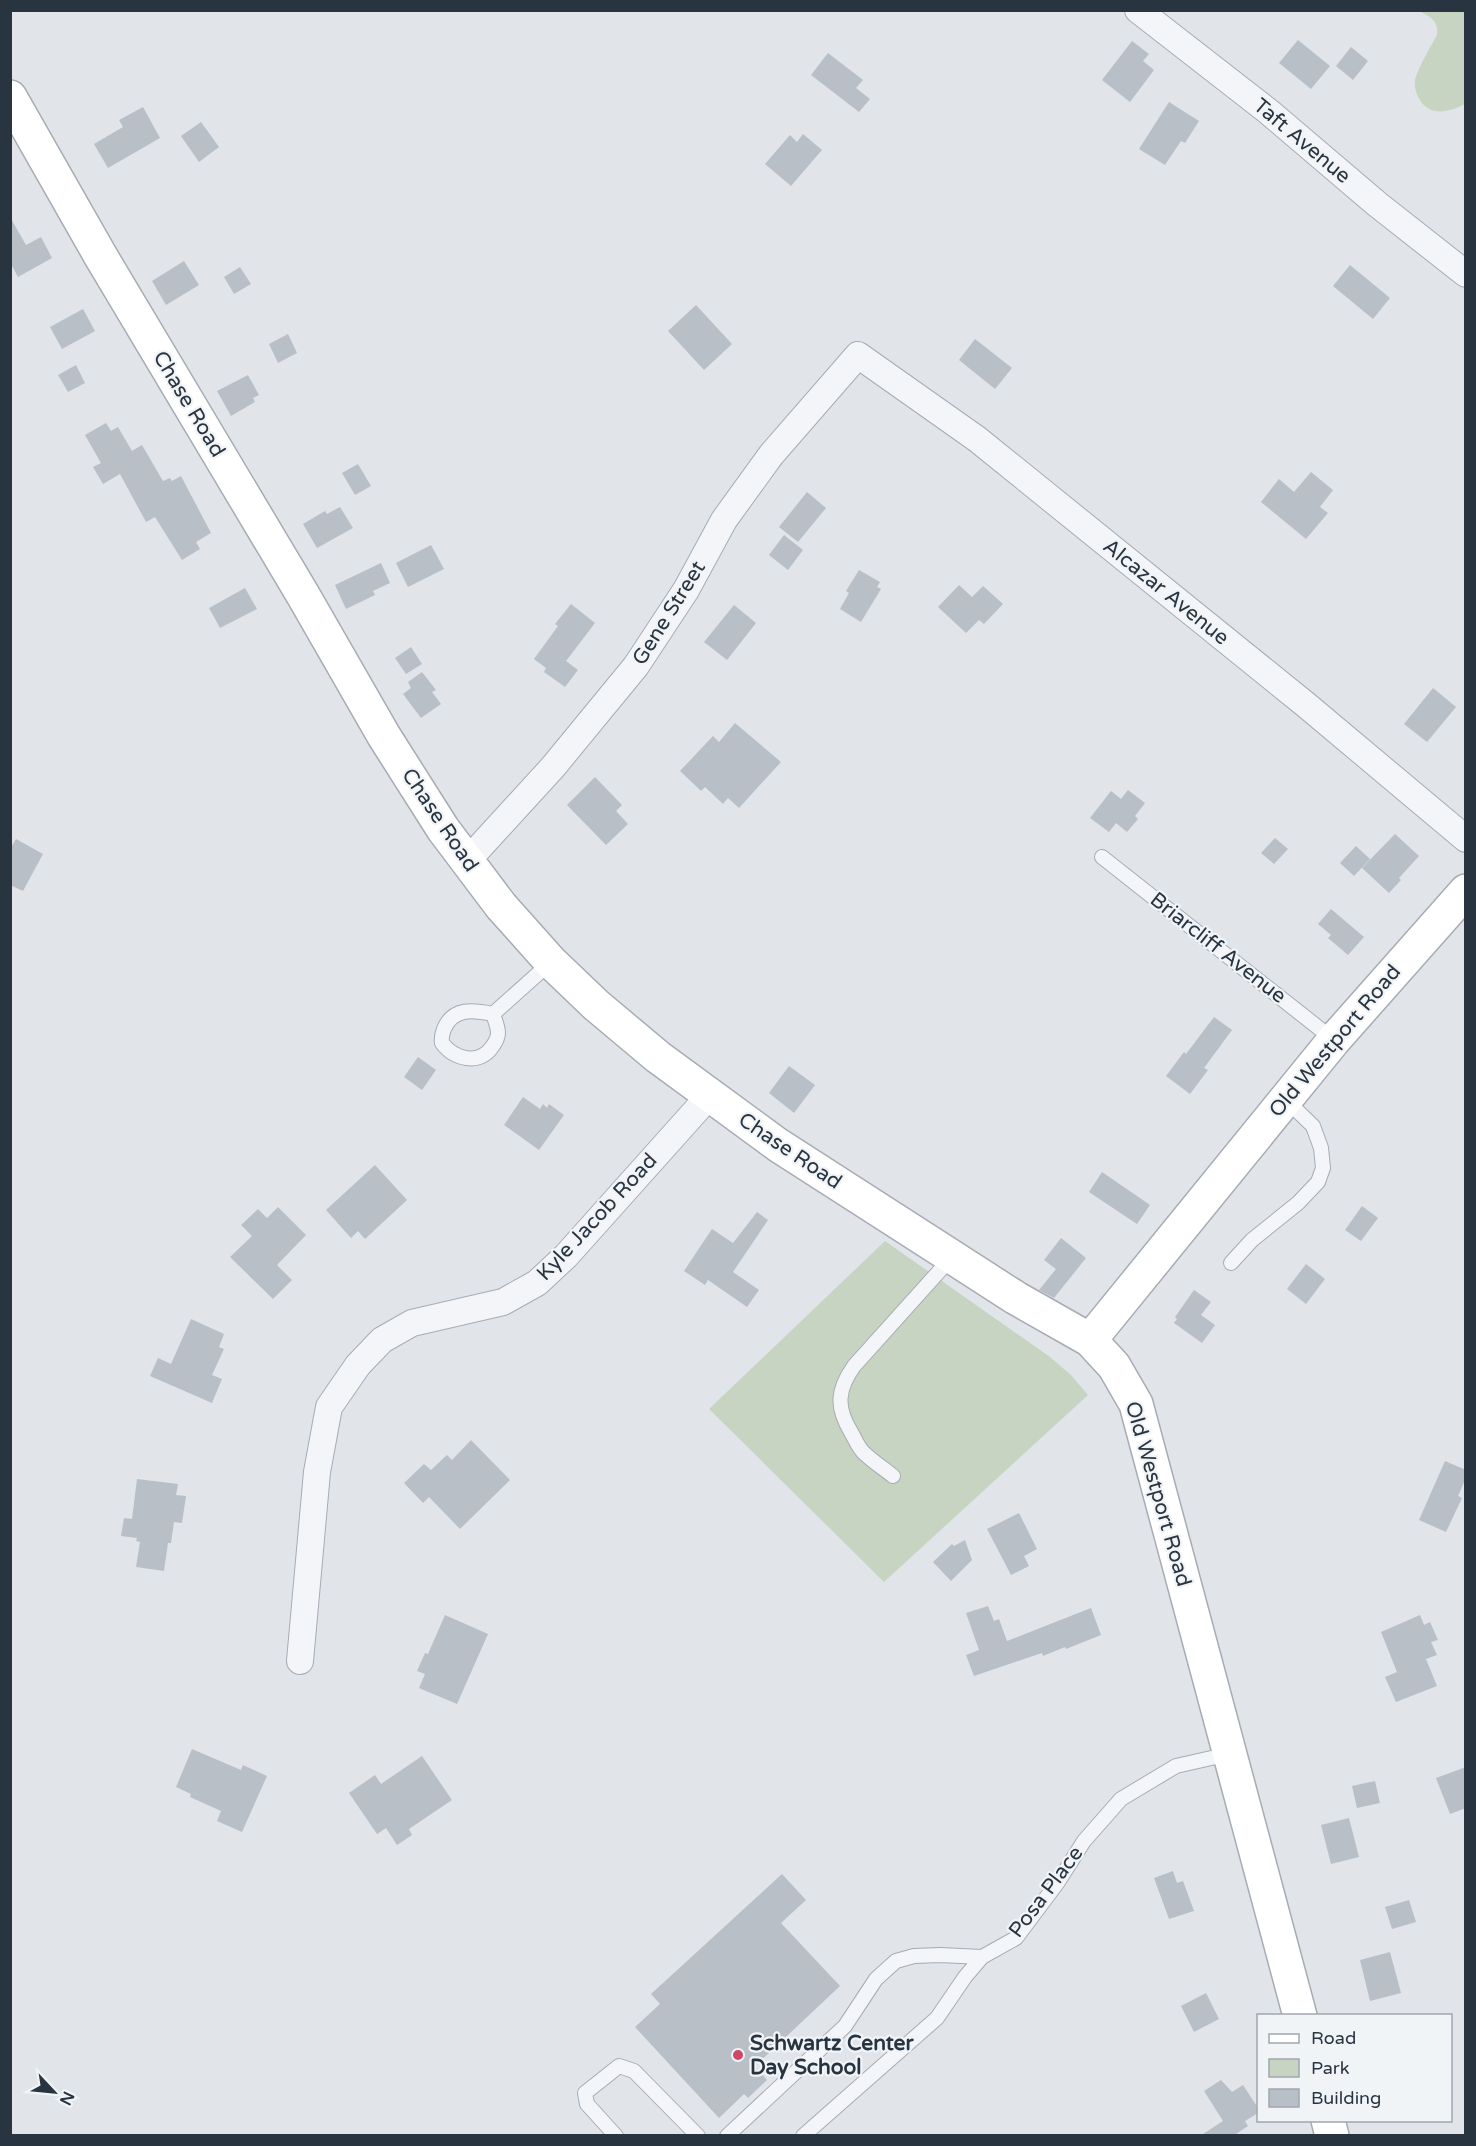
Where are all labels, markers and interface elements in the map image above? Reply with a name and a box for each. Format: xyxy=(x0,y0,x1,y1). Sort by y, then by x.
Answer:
street label: Taft Avenue xyxy=(1248,93,1356,189)
street label: Chase Road xyxy=(148,346,230,462)
street label: Alcazar Avenue xyxy=(1098,534,1234,650)
street label: Gene Street xyxy=(627,556,711,670)
street label: Chase Road xyxy=(396,764,484,876)
street label: Briarcliff Avenue xyxy=(1145,887,1291,1009)
street label: Old Westport Road xyxy=(1264,960,1406,1122)
street label: Chase Road xyxy=(734,1107,846,1195)
street label: Kyle Jacob Road xyxy=(532,1148,662,1286)
street label: Old Westport Road xyxy=(1120,1399,1196,1589)
street label: Posa Place xyxy=(1004,1841,1089,1943)
legend xyxy=(1257,2014,1452,2122)
text: Road xyxy=(1311,2027,1356,2049)
place label: Schwartz Center Day School xyxy=(750,2031,914,2080)
marker: Schwartz Center Day School xyxy=(731,2048,745,2062)
text: Park xyxy=(1311,2057,1350,2079)
north arrow xyxy=(24,2062,84,2122)
text: Building xyxy=(1311,2087,1381,2109)
text: N xyxy=(55,2088,78,2108)

